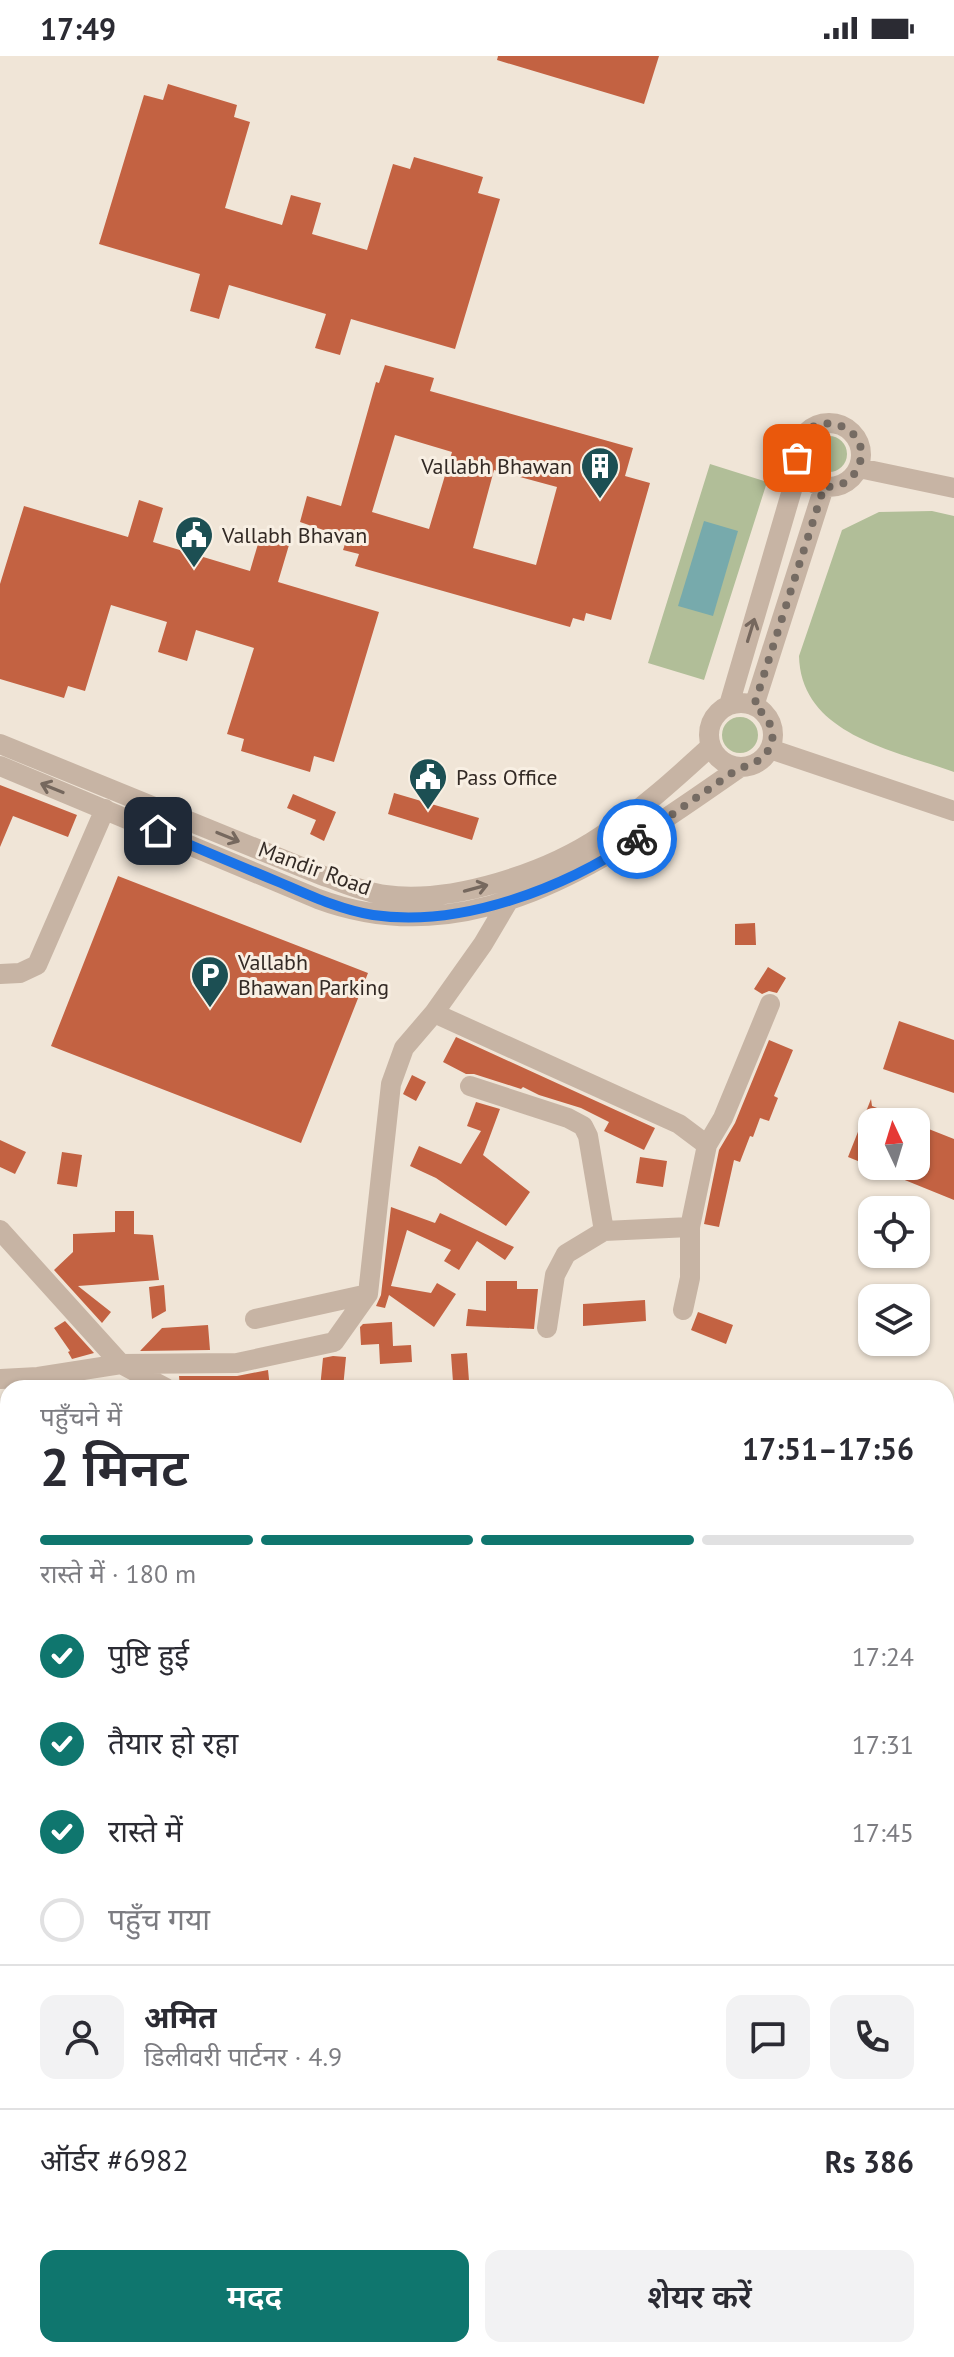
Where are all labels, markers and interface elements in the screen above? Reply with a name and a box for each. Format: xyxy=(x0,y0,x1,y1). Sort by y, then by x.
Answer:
text: 17:49 xyxy=(40,9,116,48)
pin xyxy=(763,424,831,492)
icon: bag xyxy=(775,436,819,480)
building icon: Vallabh Bhawan xyxy=(579,445,621,500)
place label: Vallabh Bhawan xyxy=(420,452,572,480)
public building icon: Vallabh Bhavan xyxy=(173,514,215,569)
place label: Vallabh Bhavan xyxy=(221,521,367,549)
one-way arrow xyxy=(744,618,759,644)
public building icon: Pass Office xyxy=(407,756,449,811)
place label: Pass Office xyxy=(456,763,557,791)
one-way arrow xyxy=(40,780,65,794)
pin xyxy=(124,797,192,865)
courier xyxy=(597,799,677,879)
icon: home xyxy=(136,809,180,853)
icon: bike xyxy=(615,817,659,861)
one-way arrow xyxy=(215,831,240,845)
street label: Mandir Road xyxy=(255,835,375,901)
one-way arrow xyxy=(463,880,489,895)
place label: Vallabh Bhawan Parking xyxy=(237,948,389,1001)
parking icon: Vallabh Bhawan Parking xyxy=(189,954,231,1009)
north arrow xyxy=(858,1108,930,1180)
map controls xyxy=(858,1108,930,1356)
button: locate xyxy=(858,1196,930,1268)
button: layers xyxy=(858,1284,930,1356)
text: पहुँचने में xyxy=(40,1400,122,1433)
text: 17:51–17:56 xyxy=(742,1429,914,1468)
text: 2 मिनट xyxy=(40,1433,188,1500)
text: रास्ते में · 180 m xyxy=(40,1557,196,1590)
icon: check xyxy=(40,1634,84,1678)
text: पुष्टि हुई xyxy=(108,1635,189,1674)
text: 17:24 xyxy=(852,1640,914,1673)
icon: check xyxy=(40,1722,84,1766)
text: तैयार हो रहा xyxy=(108,1723,238,1762)
text: 17:31 xyxy=(852,1728,914,1761)
icon: check xyxy=(40,1810,84,1854)
text: रास्ते में xyxy=(108,1811,183,1850)
text: 17:45 xyxy=(852,1816,914,1849)
text: पहुँच गया xyxy=(108,1899,210,1938)
button: person xyxy=(40,1995,124,2079)
button: chat xyxy=(726,1995,810,2079)
button: phone xyxy=(830,1995,914,2079)
text: अमित xyxy=(144,1997,217,2036)
text: डिलीवरी पार्टनर · 4.9 xyxy=(144,2040,342,2073)
text: ऑर्डर #6982 xyxy=(40,2140,189,2179)
text: Rs 386 xyxy=(825,2142,914,2181)
button: मदद xyxy=(40,2250,469,2342)
button: शेयर करें xyxy=(485,2250,914,2342)

